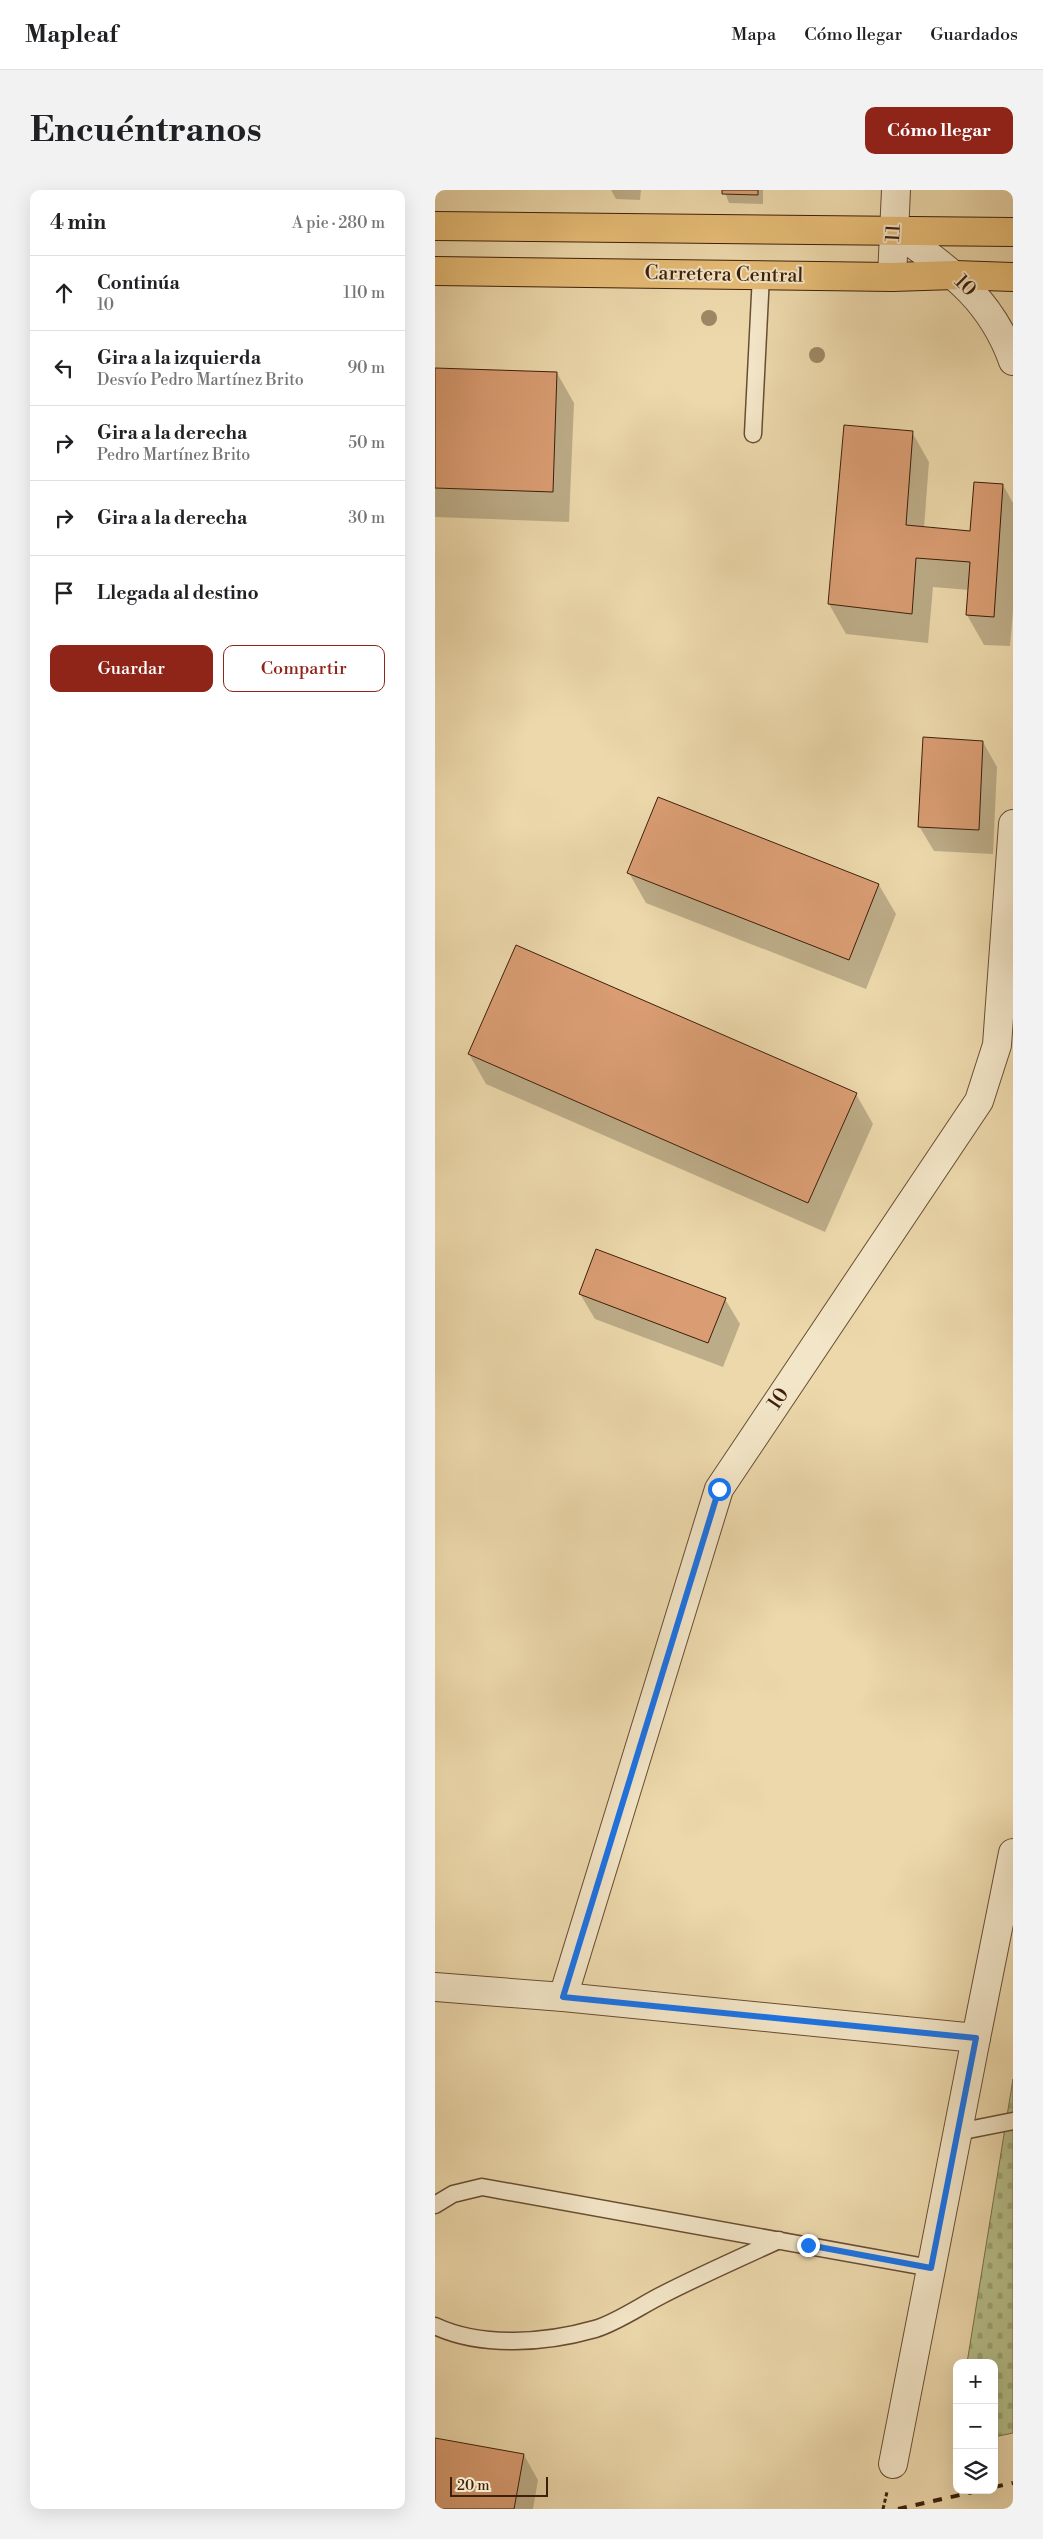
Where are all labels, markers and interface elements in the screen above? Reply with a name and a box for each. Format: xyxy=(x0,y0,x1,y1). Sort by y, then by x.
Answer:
text: Mapleaf xyxy=(25,20,118,50)
text: Mapa xyxy=(732,23,776,46)
text: Cómo llegar xyxy=(804,23,902,46)
text: Guardados xyxy=(930,23,1018,46)
button: Cómo llegar xyxy=(865,107,1013,154)
text: Encuéntranos xyxy=(30,109,262,152)
text: 4 min xyxy=(50,210,106,236)
text: A pie · 280 m xyxy=(292,213,385,233)
street label: 11 xyxy=(881,223,907,243)
street label: Carretera Central xyxy=(644,261,804,289)
street label: 10 xyxy=(949,270,981,302)
text: Continúa xyxy=(97,271,180,295)
icon: ahead xyxy=(50,279,78,307)
text: 110 m xyxy=(343,283,385,303)
text: 10 xyxy=(97,295,114,315)
text: Gira a la izquierda xyxy=(97,346,261,370)
icon: left xyxy=(50,354,78,382)
text: 90 m xyxy=(347,358,385,378)
text: Desvío Pedro Martínez Brito xyxy=(97,370,304,390)
text: Gira a la derecha xyxy=(97,421,247,445)
icon: right xyxy=(50,429,78,457)
text: 50 m xyxy=(348,433,385,453)
text: Pedro Martínez Brito xyxy=(97,445,250,465)
icon: right xyxy=(50,504,78,532)
text: Gira a la derecha xyxy=(97,506,247,530)
text: 30 m xyxy=(348,508,385,528)
icon: arrive xyxy=(50,579,78,607)
text: Llegada al destino xyxy=(97,581,259,605)
button: Guardar xyxy=(50,645,213,692)
button: Compartir xyxy=(223,645,385,692)
street label: 10 xyxy=(763,1383,795,1415)
route start xyxy=(708,1478,731,1501)
route end xyxy=(797,2234,820,2257)
map controls xyxy=(953,2359,998,2494)
button: + xyxy=(953,2359,998,2404)
button: − xyxy=(953,2404,998,2449)
button: layers xyxy=(953,2449,998,2494)
scale bar xyxy=(450,2474,547,2497)
text: 20 m xyxy=(457,2477,489,2495)

